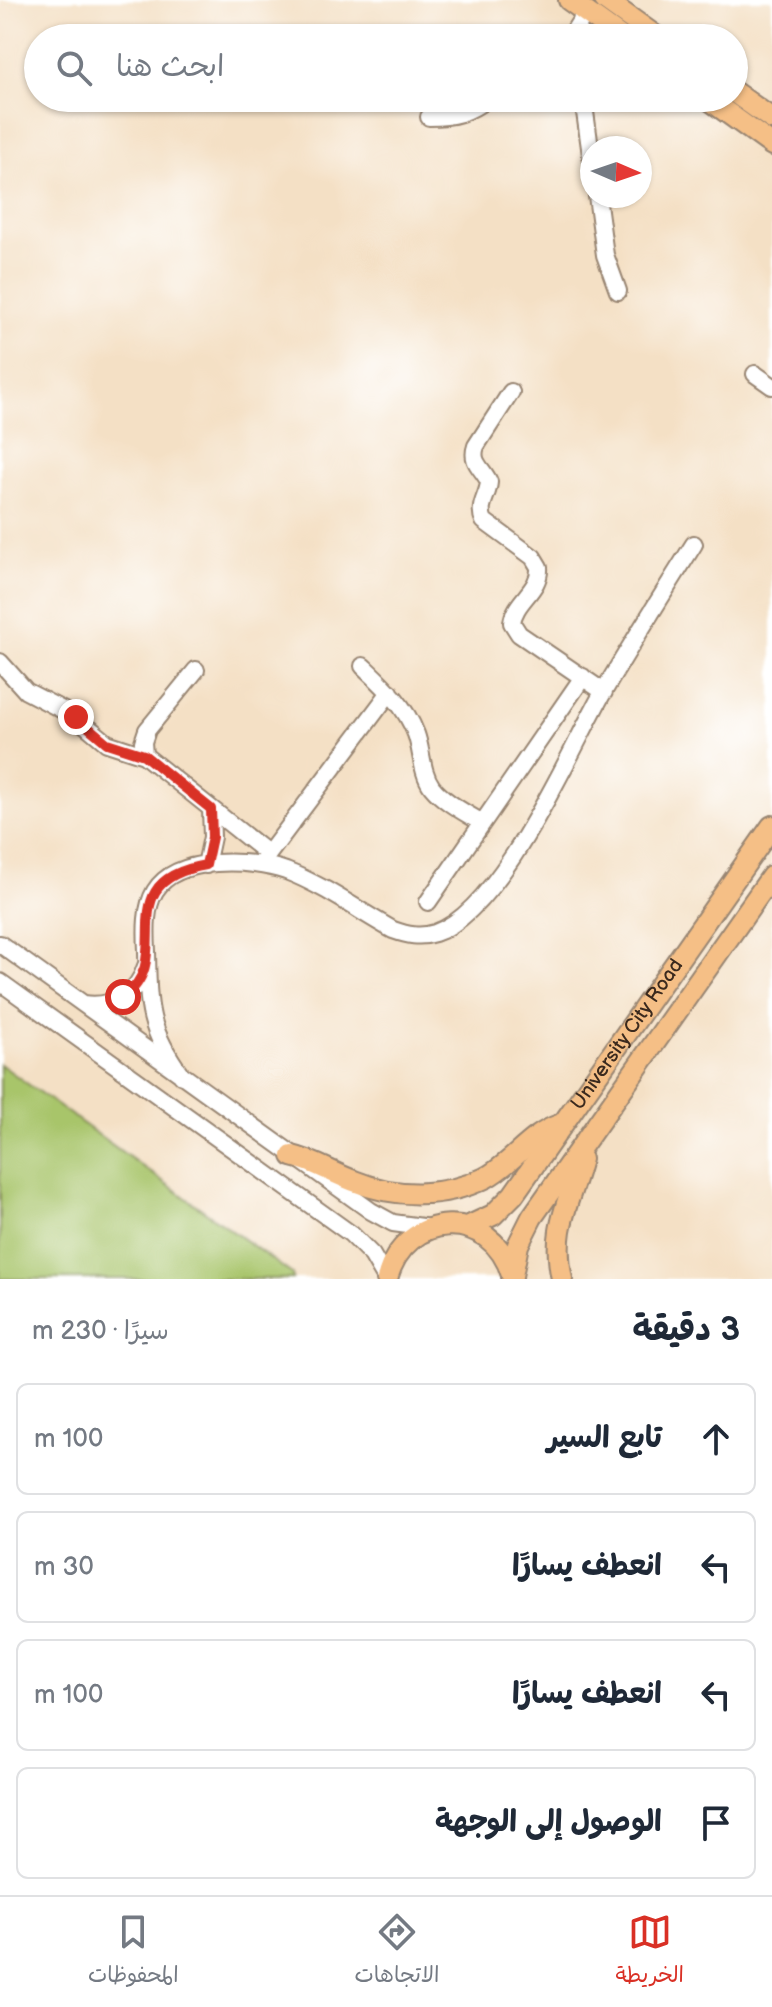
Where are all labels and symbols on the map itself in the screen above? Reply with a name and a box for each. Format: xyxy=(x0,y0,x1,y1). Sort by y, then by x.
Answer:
north arrow xyxy=(580,136,652,208)
route end xyxy=(58,699,94,735)
street label: University City Road xyxy=(566,954,688,1114)
route start xyxy=(105,979,141,1015)

